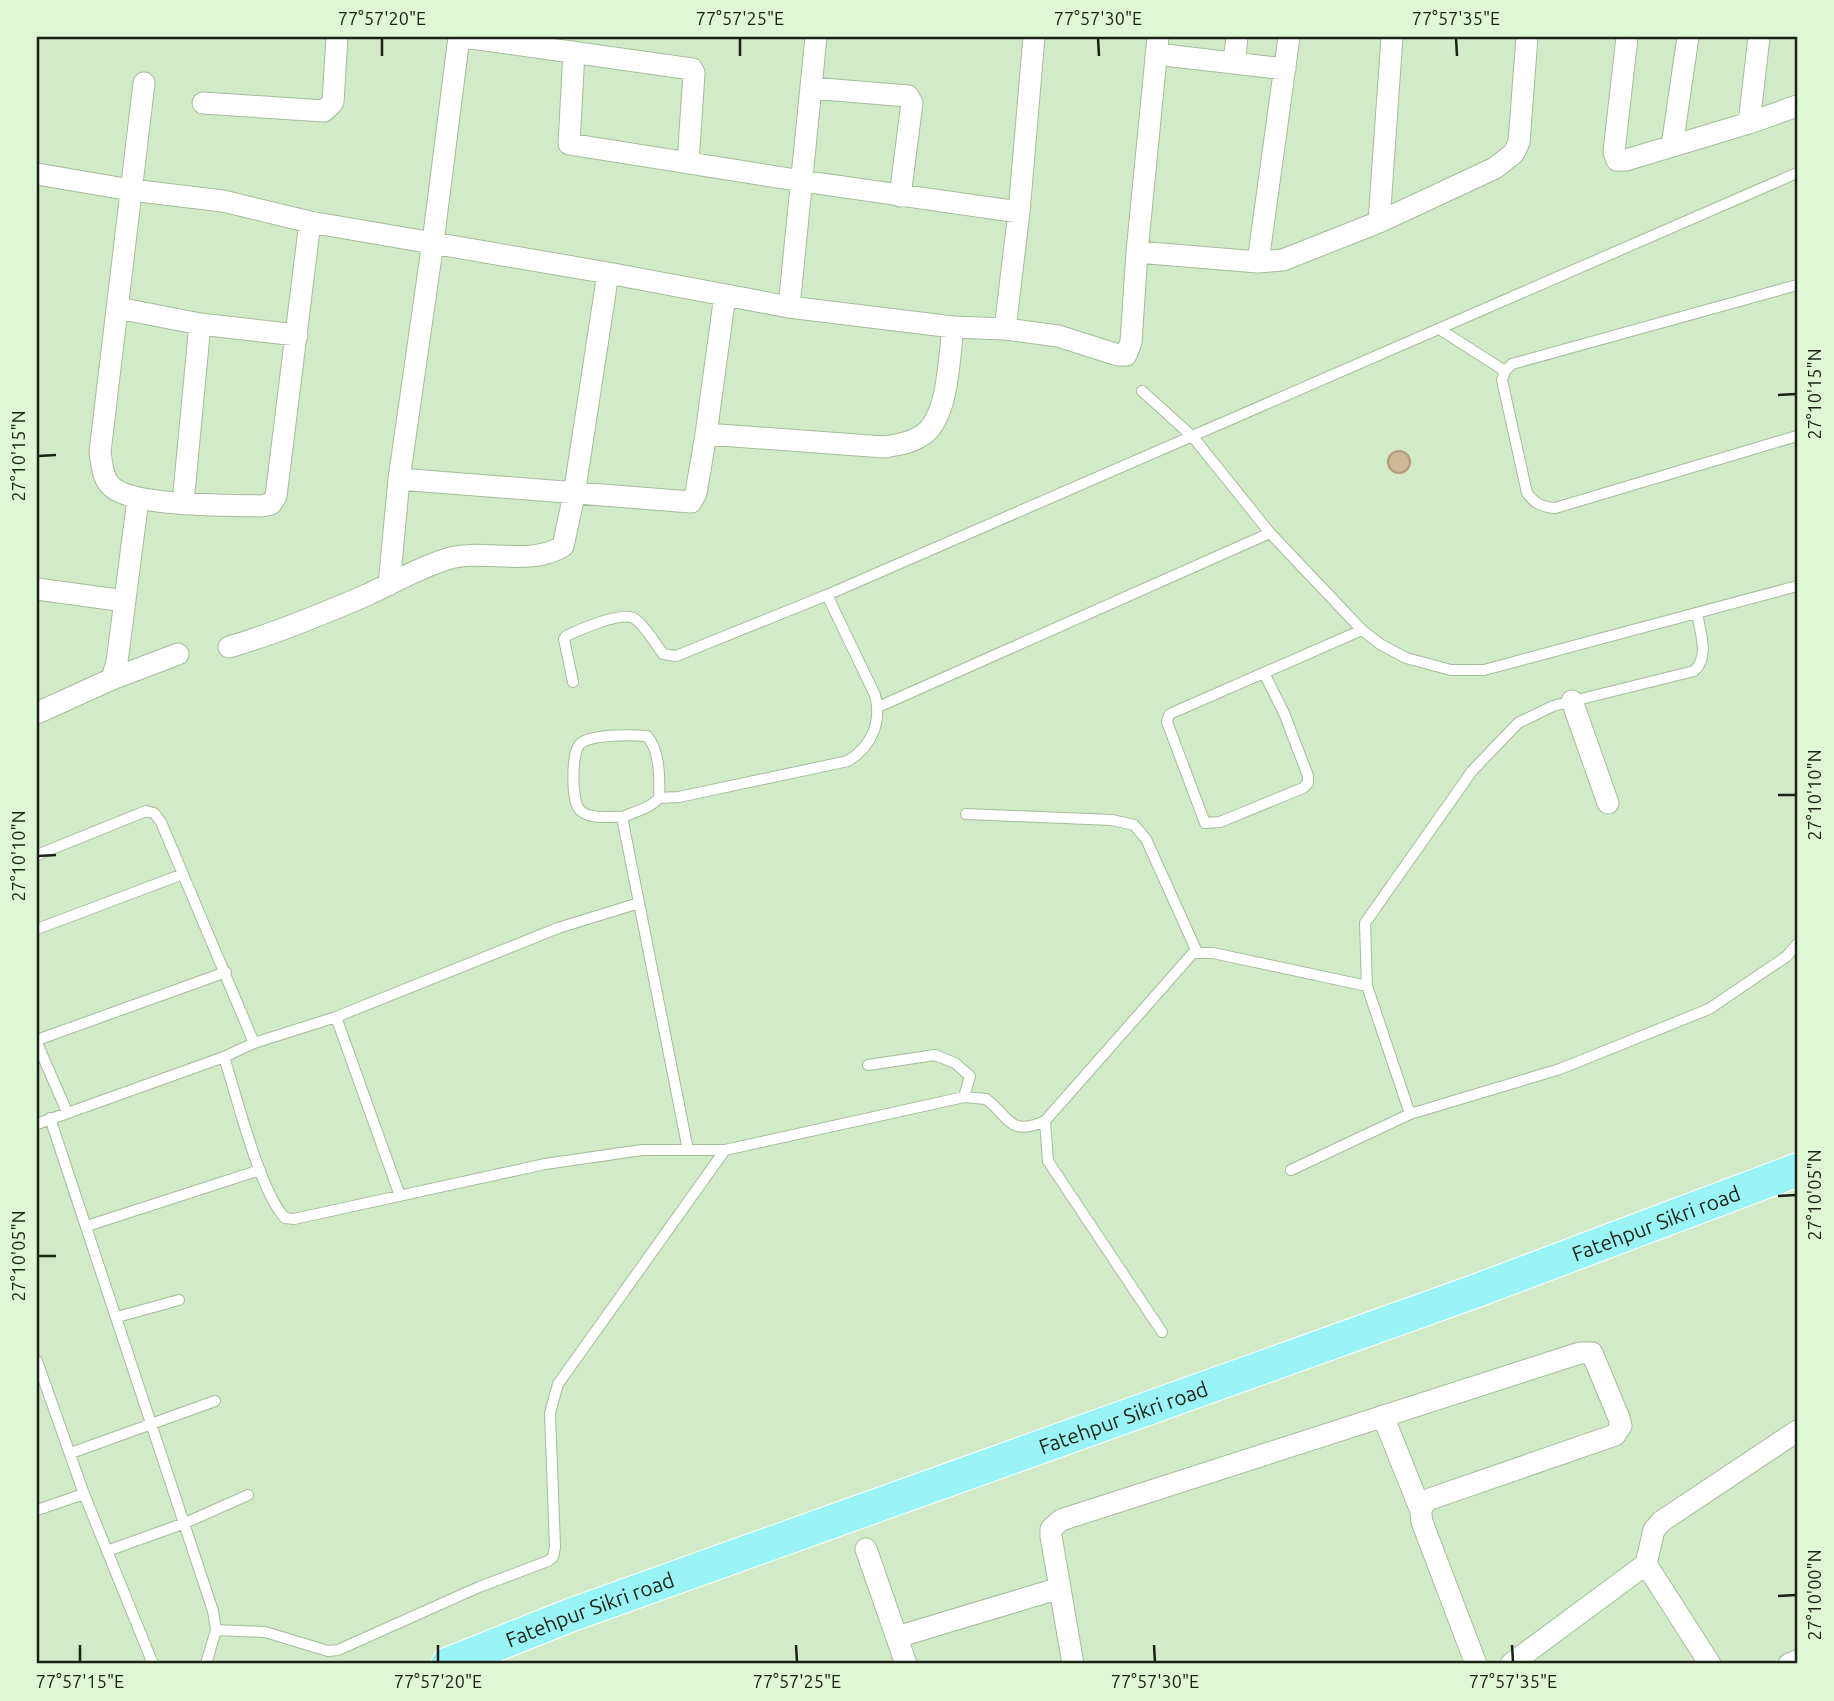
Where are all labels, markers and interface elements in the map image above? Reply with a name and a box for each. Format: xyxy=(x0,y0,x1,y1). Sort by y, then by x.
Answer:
text: 77°57'20"E xyxy=(338,8,426,28)
text: 77°57'25"E xyxy=(696,8,784,28)
text: 77°57'30"E xyxy=(1054,8,1142,28)
text: 77°57'35"E xyxy=(1412,8,1500,28)
text: 27°10'15"N xyxy=(1804,348,1824,440)
text: 27°10'15"N xyxy=(8,410,28,502)
text: 27°10'10"N xyxy=(1804,749,1824,841)
text: 27°10'10"N xyxy=(8,810,28,902)
text: 27°10'05"N xyxy=(1804,1149,1824,1241)
street label: Fatehpur Sikri road xyxy=(1568,1181,1743,1266)
text: 27°10'05"N xyxy=(8,1210,28,1302)
street label: Fatehpur Sikri road xyxy=(1035,1376,1211,1459)
text: 27°10'00"N xyxy=(1804,1549,1824,1641)
street label: Fatehpur Sikri road xyxy=(502,1567,677,1652)
text: 77°57'15"E xyxy=(36,1671,124,1691)
text: 77°57'20"E xyxy=(394,1671,482,1691)
text: 77°57'25"E xyxy=(753,1671,841,1691)
text: 77°57'30"E xyxy=(1111,1671,1199,1691)
text: 77°57'35"E xyxy=(1469,1671,1557,1691)

